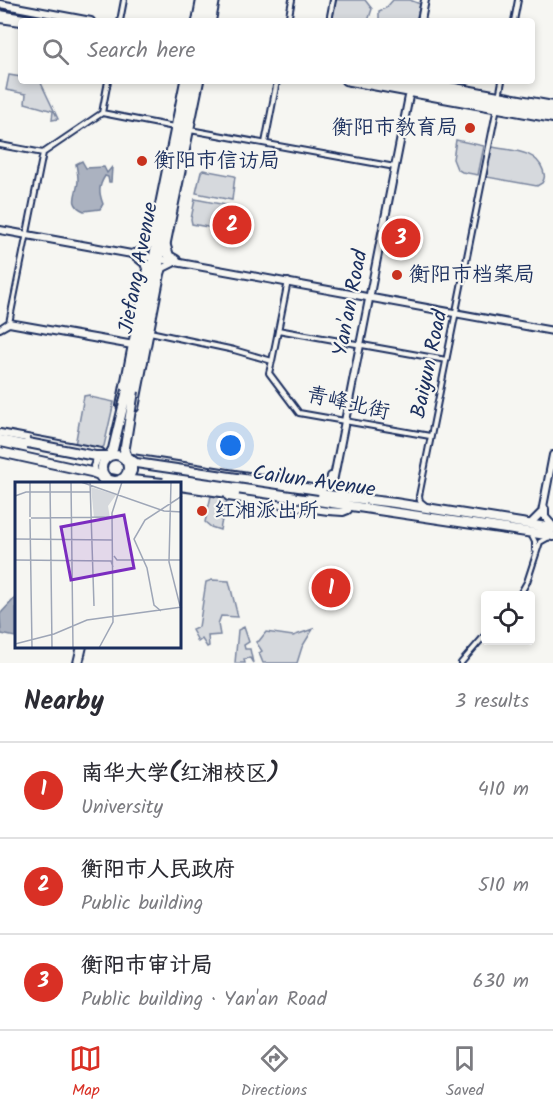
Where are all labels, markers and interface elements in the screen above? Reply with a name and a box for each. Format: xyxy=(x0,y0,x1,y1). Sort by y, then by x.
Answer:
search box xyxy=(18,18,535,84)
text: Search here xyxy=(87,34,195,69)
icon: search xyxy=(39,35,72,68)
place label: 衡阳市教育局 xyxy=(332,112,458,145)
marker: 衡阳市教育局 xyxy=(463,121,477,135)
place label: 衡阳市信访局 xyxy=(154,145,280,178)
marker: 衡阳市信访局 xyxy=(135,154,149,168)
street label: Jiefang Avenue xyxy=(110,199,168,337)
pin: 2 xyxy=(212,202,252,248)
pin: 3 xyxy=(382,216,420,260)
street label: Yan'an Road xyxy=(325,246,378,359)
place label: 衡阳市档案局 xyxy=(409,259,535,292)
marker: 衡阳市档案局 xyxy=(390,268,404,282)
street label: Baiyun Road xyxy=(402,306,458,421)
street label: 青峰北街 xyxy=(303,378,393,430)
your location xyxy=(216,431,245,460)
street label: Cailun Avenue xyxy=(250,457,378,507)
inset map xyxy=(15,482,182,648)
place label: 红湘派出所 xyxy=(214,495,319,528)
marker: 红湘派出所 xyxy=(195,504,209,518)
pin: 1 xyxy=(312,566,350,610)
map controls xyxy=(481,591,535,645)
button: locate xyxy=(481,591,535,645)
text: Nearby xyxy=(24,681,104,723)
text: 3 results xyxy=(455,686,529,718)
text: 南华大学(红湘校区) xyxy=(81,757,279,792)
text: 1 xyxy=(40,774,47,806)
text: 410 m xyxy=(478,774,529,806)
text: University xyxy=(81,792,163,824)
text: 衡阳市人民政府 xyxy=(81,853,235,888)
text: 2 xyxy=(38,870,49,902)
text: 510 m xyxy=(478,870,529,902)
text: Public building xyxy=(81,888,203,920)
text: 衡阳市审计局 xyxy=(81,949,213,984)
text: 3 xyxy=(38,966,49,998)
text: 630 m xyxy=(473,966,529,998)
text: Public building · Yan'an Road xyxy=(81,984,327,1016)
tab: Map xyxy=(69,1042,102,1103)
tab: Directions xyxy=(241,1042,307,1103)
tab: Saved xyxy=(446,1042,484,1103)

